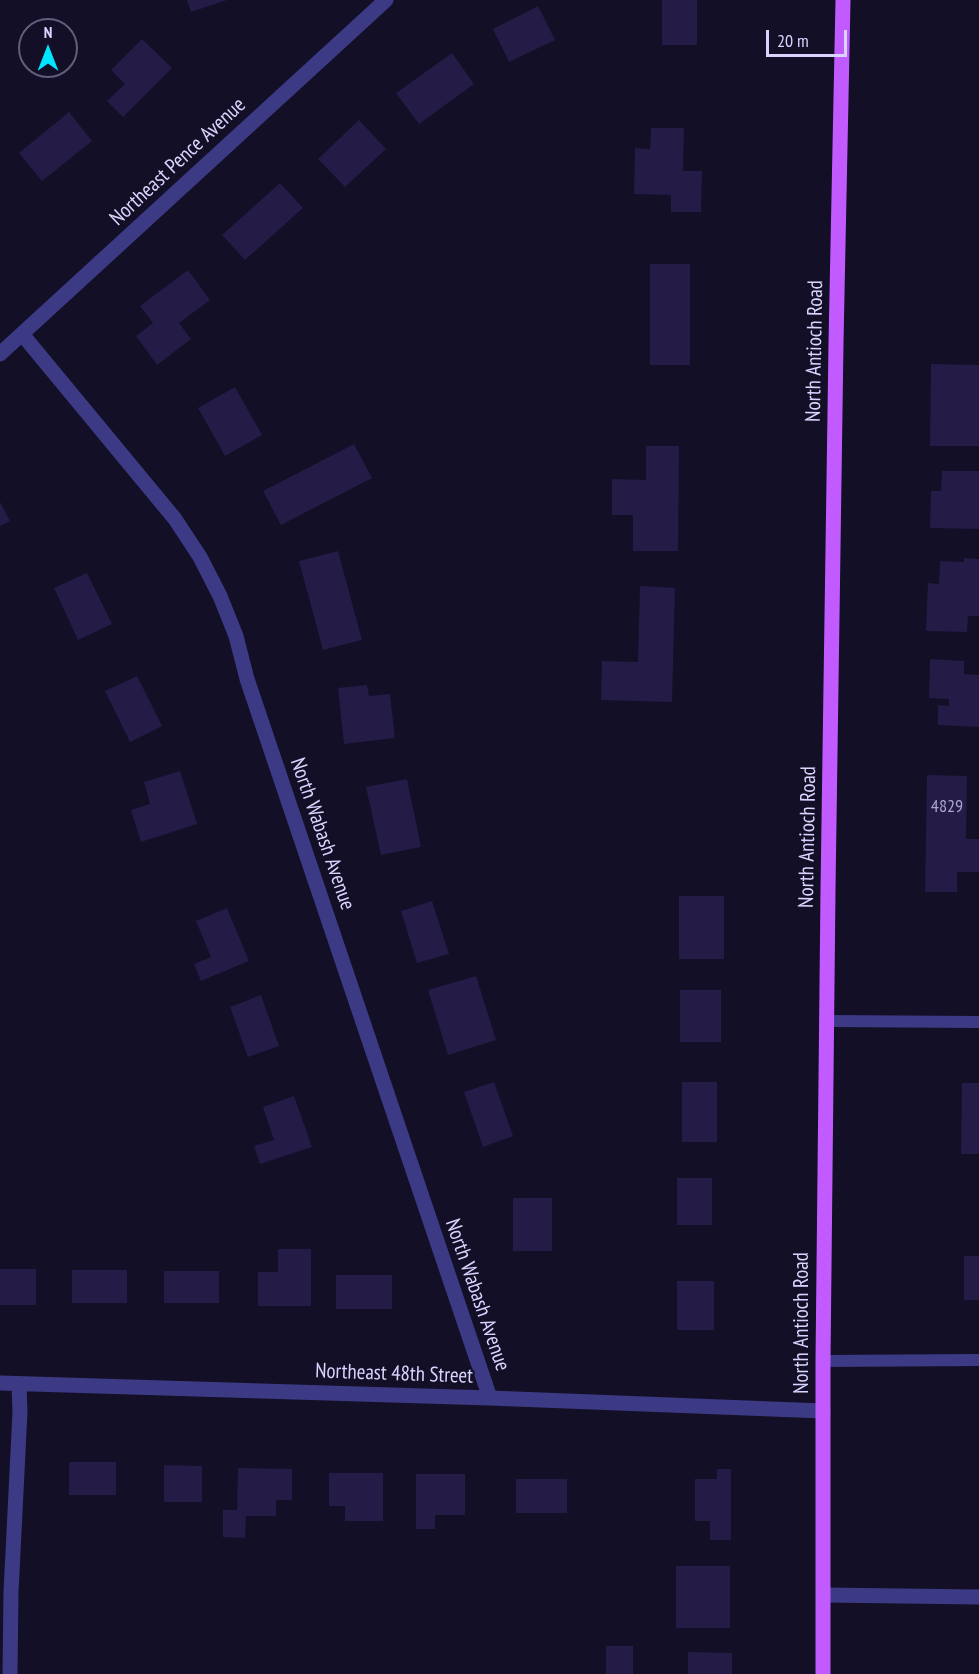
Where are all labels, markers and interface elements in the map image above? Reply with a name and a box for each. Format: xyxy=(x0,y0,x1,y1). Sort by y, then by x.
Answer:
north arrow xyxy=(18,18,78,78)
scale bar xyxy=(769,18,850,56)
text: N xyxy=(44,22,52,42)
text: 20 m xyxy=(777,29,809,52)
street label: Northeast Pence Avenue xyxy=(105,93,251,231)
street label: North Antioch Road xyxy=(801,280,829,422)
street label: North Wabash Avenue xyxy=(284,755,360,913)
street label: North Antioch Road xyxy=(794,766,822,908)
house number: 4829 xyxy=(931,796,963,818)
street label: North Wabash Avenue xyxy=(439,1216,515,1374)
street label: North Antioch Road xyxy=(789,1252,815,1394)
street label: Northeast 48th Street xyxy=(315,1359,473,1389)

